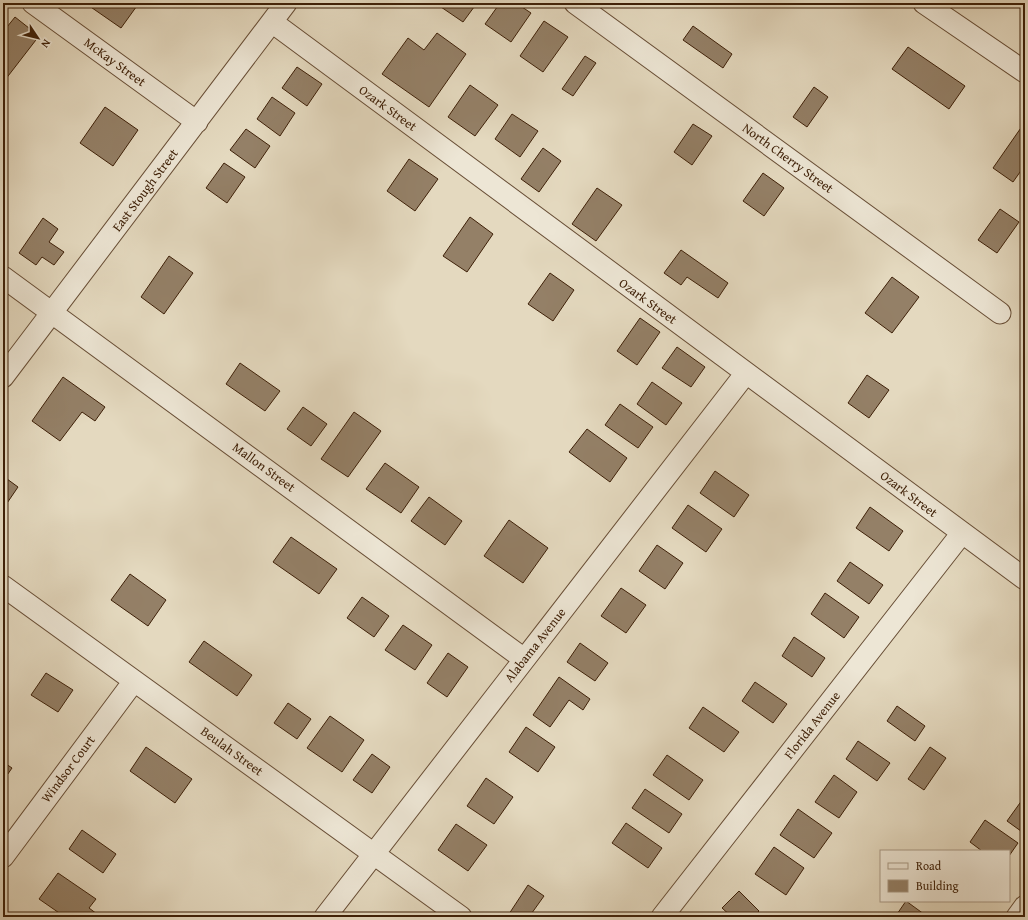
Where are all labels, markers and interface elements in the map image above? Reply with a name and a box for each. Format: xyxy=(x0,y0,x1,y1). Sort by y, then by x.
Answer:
north arrow xyxy=(18,18,58,58)
street label: McKay Street xyxy=(80,33,150,91)
text: N xyxy=(37,36,55,52)
street label: Ozark Street xyxy=(355,80,421,136)
street label: North Cherry Street xyxy=(738,118,838,198)
street label: East Stough Street xyxy=(107,144,183,235)
street label: Ozark Street xyxy=(615,273,681,329)
street label: Mallon Street xyxy=(229,438,300,497)
street label: Ozark Street xyxy=(876,466,942,522)
street label: Alabama Avenue xyxy=(500,604,570,686)
street label: Florida Avenue xyxy=(779,687,845,763)
street label: Beulah Street xyxy=(197,722,268,780)
street label: Windsor Court xyxy=(36,731,100,807)
legend xyxy=(880,850,1010,902)
text: Road xyxy=(916,857,942,874)
text: Building xyxy=(916,877,959,894)

